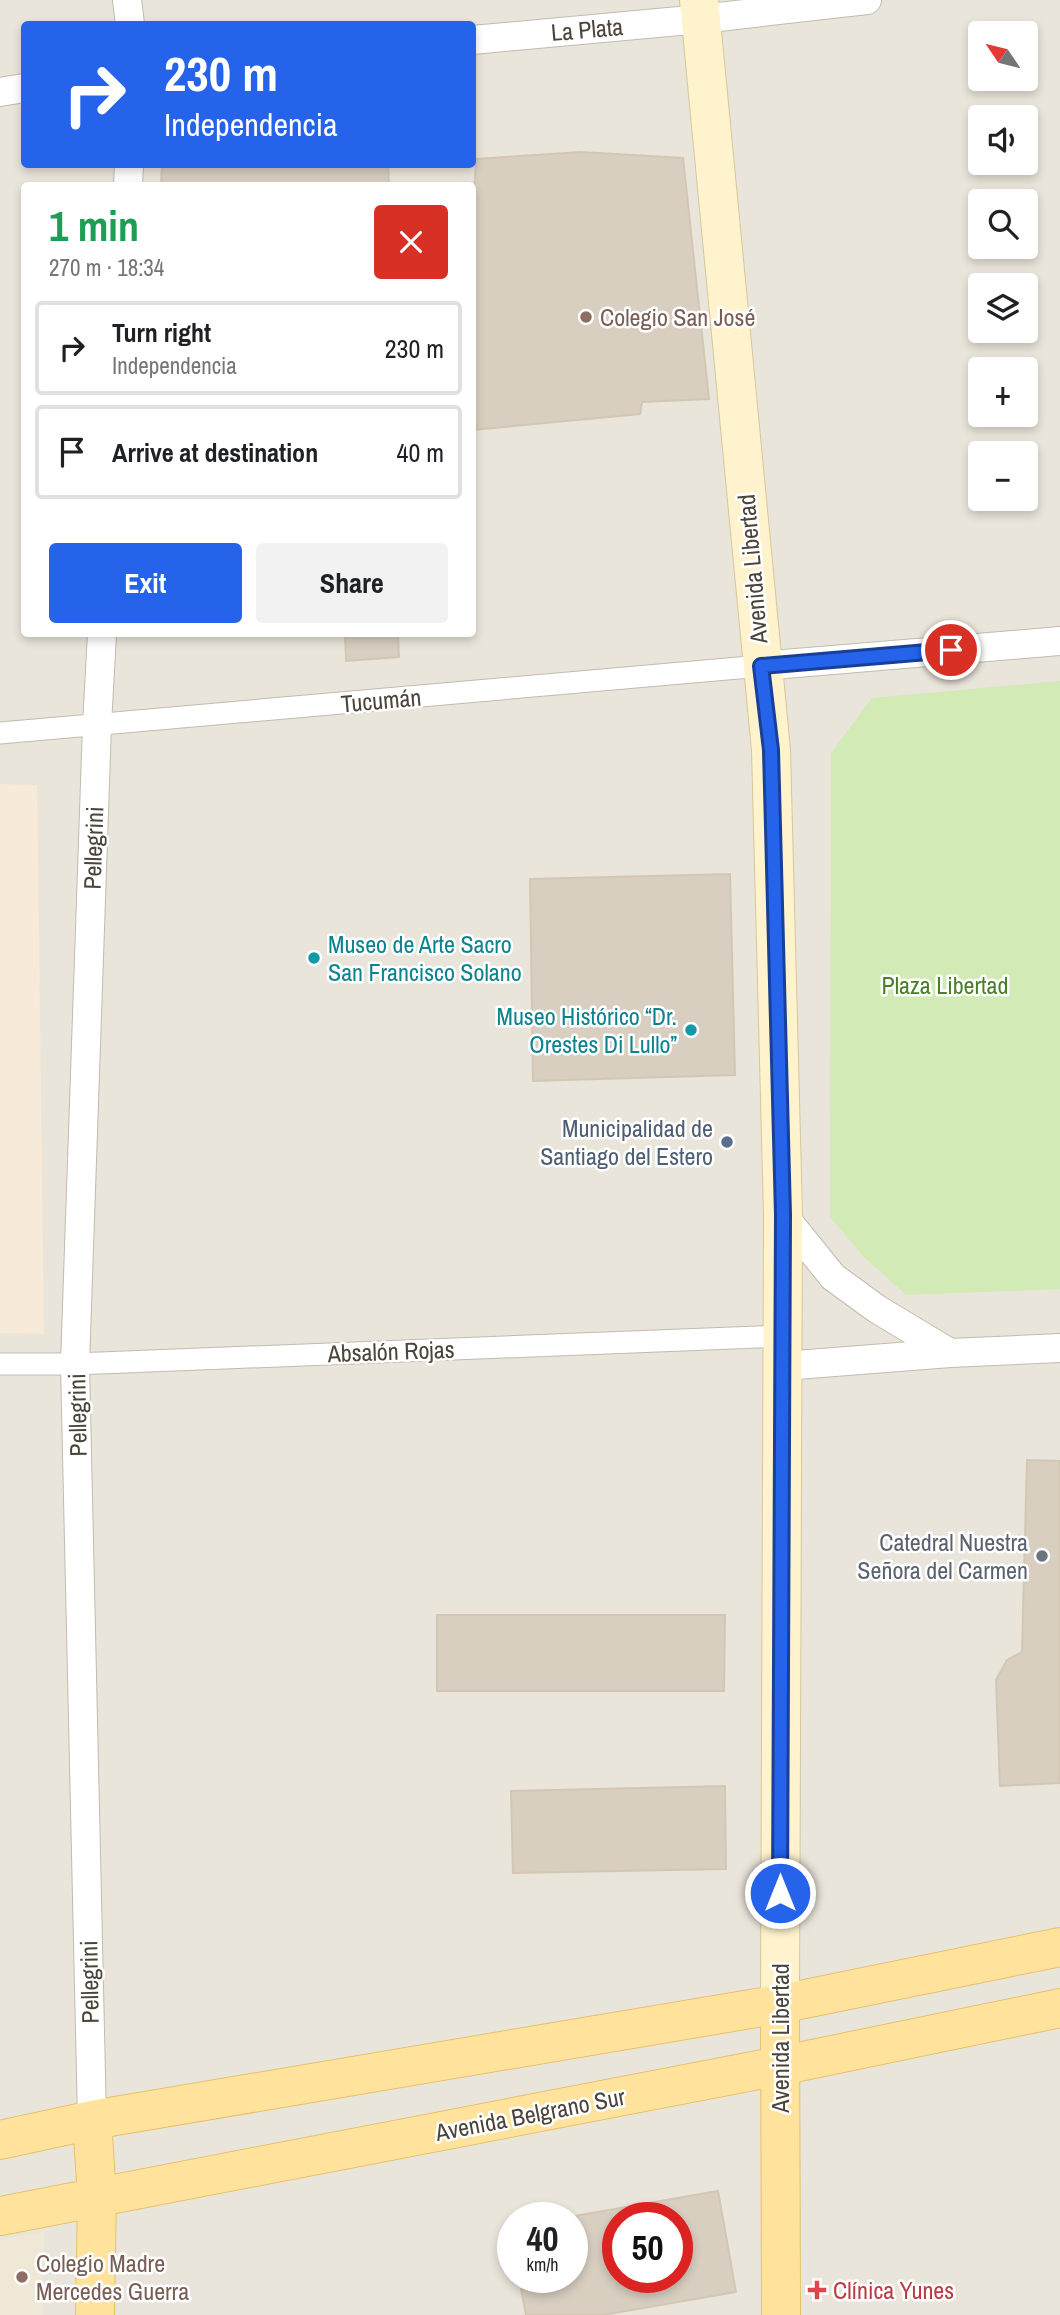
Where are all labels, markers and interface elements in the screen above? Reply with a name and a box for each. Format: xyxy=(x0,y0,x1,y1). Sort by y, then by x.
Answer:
street label: La Plata xyxy=(550,10,624,48)
north arrow xyxy=(968,21,1038,91)
map controls xyxy=(968,21,1038,511)
text: 230 m xyxy=(164,40,278,106)
icon: right xyxy=(49,49,140,140)
text: Independencia xyxy=(164,103,338,146)
button: sound xyxy=(968,105,1038,175)
button: search xyxy=(968,189,1038,259)
text: 1 min xyxy=(49,198,139,254)
button: close xyxy=(374,205,448,279)
text: 270 m · 18:34 xyxy=(49,252,164,283)
button: layers xyxy=(968,273,1038,343)
place label: Colegio San José xyxy=(600,301,755,333)
marker: Colegio San José xyxy=(578,309,594,325)
text: Turn right xyxy=(112,315,211,350)
icon: right xyxy=(53,329,91,367)
text: 230 m xyxy=(385,331,444,366)
text: Independencia xyxy=(112,350,237,381)
button: + xyxy=(968,357,1038,427)
icon: arrive xyxy=(53,433,91,471)
text: Arrive at destination xyxy=(112,435,318,470)
text: 40 m xyxy=(397,435,444,470)
button: − xyxy=(968,441,1038,511)
street label: Avenida Libertad xyxy=(730,493,775,646)
button: Exit xyxy=(49,543,242,623)
button: Share xyxy=(256,543,448,623)
pin xyxy=(921,620,981,680)
icon: arrive xyxy=(932,631,970,669)
street label: Tucumán xyxy=(340,681,422,719)
street label: Pellegrini xyxy=(76,806,110,890)
place label: Museo de Arte Sacro San Francisco Solano xyxy=(328,928,522,988)
marker: Museo de Arte Sacro San Francisco Solano xyxy=(306,950,322,966)
park label: Plaza Libertad xyxy=(882,969,1008,1001)
place label: Museo Histórico “Dr. Orestes Di Lullo” xyxy=(497,1000,677,1060)
marker: Museo Histórico “Dr. Orestes Di Lullo” xyxy=(683,1022,699,1038)
place label: Municipalidad de Santiago del Estero xyxy=(540,1112,713,1172)
marker: Municipalidad de Santiago del Estero xyxy=(719,1134,735,1150)
street label: Absalón Rojas xyxy=(326,1333,455,1369)
street label: Pellegrini xyxy=(60,1373,94,1457)
place label: Catedral Nuestra Señora del Carmen xyxy=(857,1526,1028,1586)
marker: Catedral Nuestra Señora del Carmen xyxy=(1034,1548,1050,1564)
position arrow xyxy=(743,1856,817,1930)
street label: Pellegrini xyxy=(72,1940,106,2024)
street label: Avenida Libertad xyxy=(764,1963,796,2114)
street label: Avenida Belgrano Sur xyxy=(432,2080,628,2148)
speed limit sign: 50 xyxy=(602,2202,693,2293)
text: 40 xyxy=(527,2215,558,2262)
place label: Colegio Madre Mercedes Guerra xyxy=(36,2247,189,2307)
text: km/h xyxy=(527,2252,559,2277)
marker: Colegio Madre Mercedes Guerra xyxy=(14,2269,30,2285)
place label: Clínica Yunes xyxy=(833,2274,954,2306)
marker: Clínica Yunes xyxy=(807,2280,827,2300)

